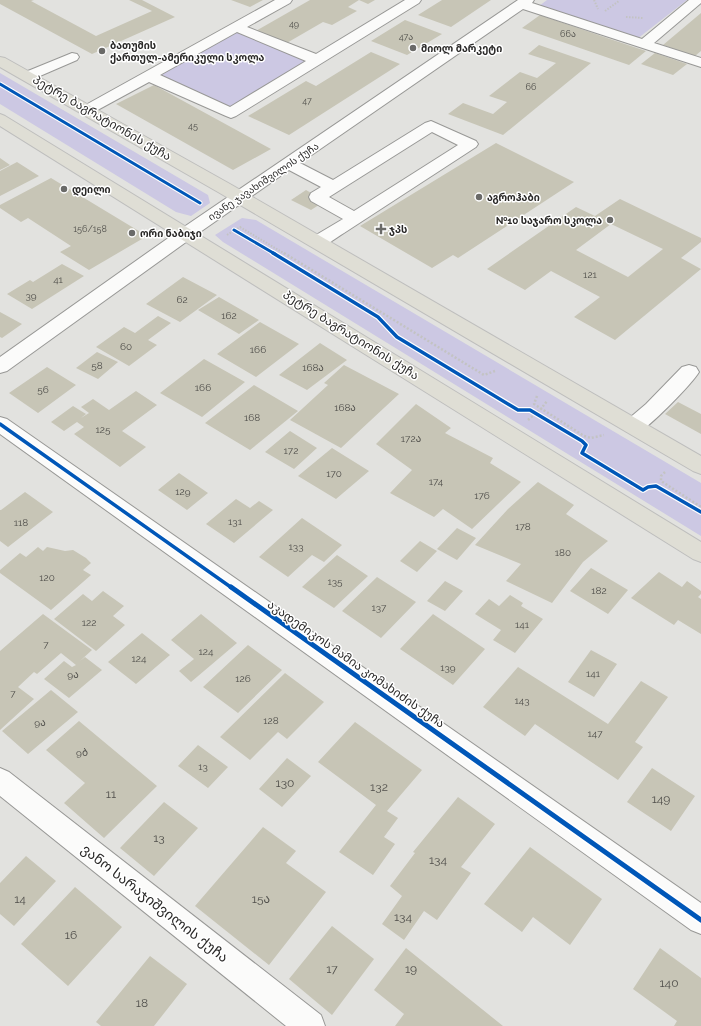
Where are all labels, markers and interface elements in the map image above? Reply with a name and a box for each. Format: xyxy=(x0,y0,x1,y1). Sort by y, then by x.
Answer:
house number: 49 xyxy=(289,19,299,29)
house number: 66ა xyxy=(560,29,576,39)
house number: 47ა xyxy=(399,32,413,42)
place label: ბათუმის ქართულ-ამერიკული სკოლა xyxy=(110,40,265,64)
marker: მიოლ მარკეტი xyxy=(408,43,418,53)
place label: მიოლ მარკეტი xyxy=(421,43,502,55)
marker: ბათუმის ქართულ-ამერიკული სკოლა xyxy=(97,46,107,56)
street label: პეტრე ბაგრატიონის ქუჩა xyxy=(30,73,174,163)
house number: 66 xyxy=(526,82,537,92)
house number: 47 xyxy=(302,96,312,106)
house number: 45 xyxy=(188,121,198,131)
street label: ივანე ჯავახიშვილის ქუჩა xyxy=(206,140,321,223)
marker: დეილი xyxy=(59,184,69,194)
place label: დეილი xyxy=(72,184,111,196)
marker: აგროჰაბი xyxy=(474,192,484,202)
place label: აგროჰაბი xyxy=(487,192,540,204)
place label: №10 საჯარო სკოლა xyxy=(496,215,602,227)
marker: №10 საჯარო სკოლა xyxy=(605,215,615,225)
house number: 156/158 xyxy=(73,224,107,234)
marker: ჯპს xyxy=(376,224,386,234)
place label: ჯპს xyxy=(389,224,407,236)
marker: ორი ნაბიჯი xyxy=(127,228,137,238)
place label: ორი ნაბიჯი xyxy=(140,228,202,240)
house number: 121 xyxy=(583,269,598,280)
house number: 41 xyxy=(53,274,64,285)
street label: პეტრე ბაგრატიონის ქუჩა xyxy=(280,287,422,383)
house number: 39 xyxy=(25,290,37,301)
house number: 62 xyxy=(176,294,188,305)
house number: 162 xyxy=(221,310,237,321)
house number: 60 xyxy=(120,341,132,352)
house number: 166 xyxy=(250,344,266,355)
house number: 58 xyxy=(91,360,103,371)
house number: 168ა xyxy=(302,362,324,373)
house number: 166 xyxy=(195,382,211,393)
house number: 56 xyxy=(37,384,49,395)
house number: 168ა xyxy=(334,402,356,413)
house number: 168 xyxy=(244,412,260,423)
house number: 125 xyxy=(96,424,111,435)
house number: 172ა xyxy=(401,433,421,444)
house number: 172 xyxy=(284,445,298,456)
house number: 170 xyxy=(326,468,342,479)
house number: 174 xyxy=(429,476,444,487)
house number: 129 xyxy=(175,486,191,497)
house number: 176 xyxy=(474,490,490,501)
house number: 131 xyxy=(228,516,243,527)
house number: 118 xyxy=(14,517,28,528)
house number: 178 xyxy=(515,521,531,532)
house number: 133 xyxy=(289,541,303,552)
house number: 180 xyxy=(555,547,571,558)
house number: 120 xyxy=(39,572,55,583)
house number: 135 xyxy=(327,576,343,587)
house number: 182 xyxy=(591,585,607,596)
street label: აკადემიკოს მამია კომახიძის ქუჩა xyxy=(264,597,447,732)
house number: 137 xyxy=(372,602,387,613)
house number: 122 xyxy=(82,617,96,628)
house number: 141 xyxy=(515,619,530,630)
house number: 7 xyxy=(43,639,49,650)
house number: 124 xyxy=(199,646,214,657)
house number: 124 xyxy=(132,653,147,664)
house number: 139 xyxy=(440,662,456,673)
house number: 141 xyxy=(586,668,601,679)
house number: 9ა xyxy=(67,669,79,680)
house number: 126 xyxy=(235,673,251,684)
house number: 7 xyxy=(10,688,16,699)
house number: 143 xyxy=(514,695,530,706)
house number: 128 xyxy=(263,715,279,726)
house number: 9ა xyxy=(34,717,46,728)
house number: 147 xyxy=(587,728,603,739)
house number: 9ბ xyxy=(76,747,88,758)
house number: 13 xyxy=(198,761,208,772)
house number: 130 xyxy=(276,776,294,790)
house number: 132 xyxy=(370,780,388,794)
house number: 11 xyxy=(106,787,116,801)
house number: 149 xyxy=(652,792,670,806)
house number: 13 xyxy=(153,831,165,845)
street label: ვანო სარაჯიშვილის ქუჩა xyxy=(78,841,232,966)
house number: 134 xyxy=(429,853,447,867)
house number: 14 xyxy=(14,892,26,906)
house number: 15ა xyxy=(252,892,270,906)
house number: 134 xyxy=(394,910,412,924)
house number: 16 xyxy=(65,928,77,942)
house number: 17 xyxy=(326,962,338,976)
house number: 19 xyxy=(405,962,417,976)
house number: 140 xyxy=(659,976,679,990)
house number: 18 xyxy=(136,996,148,1010)

